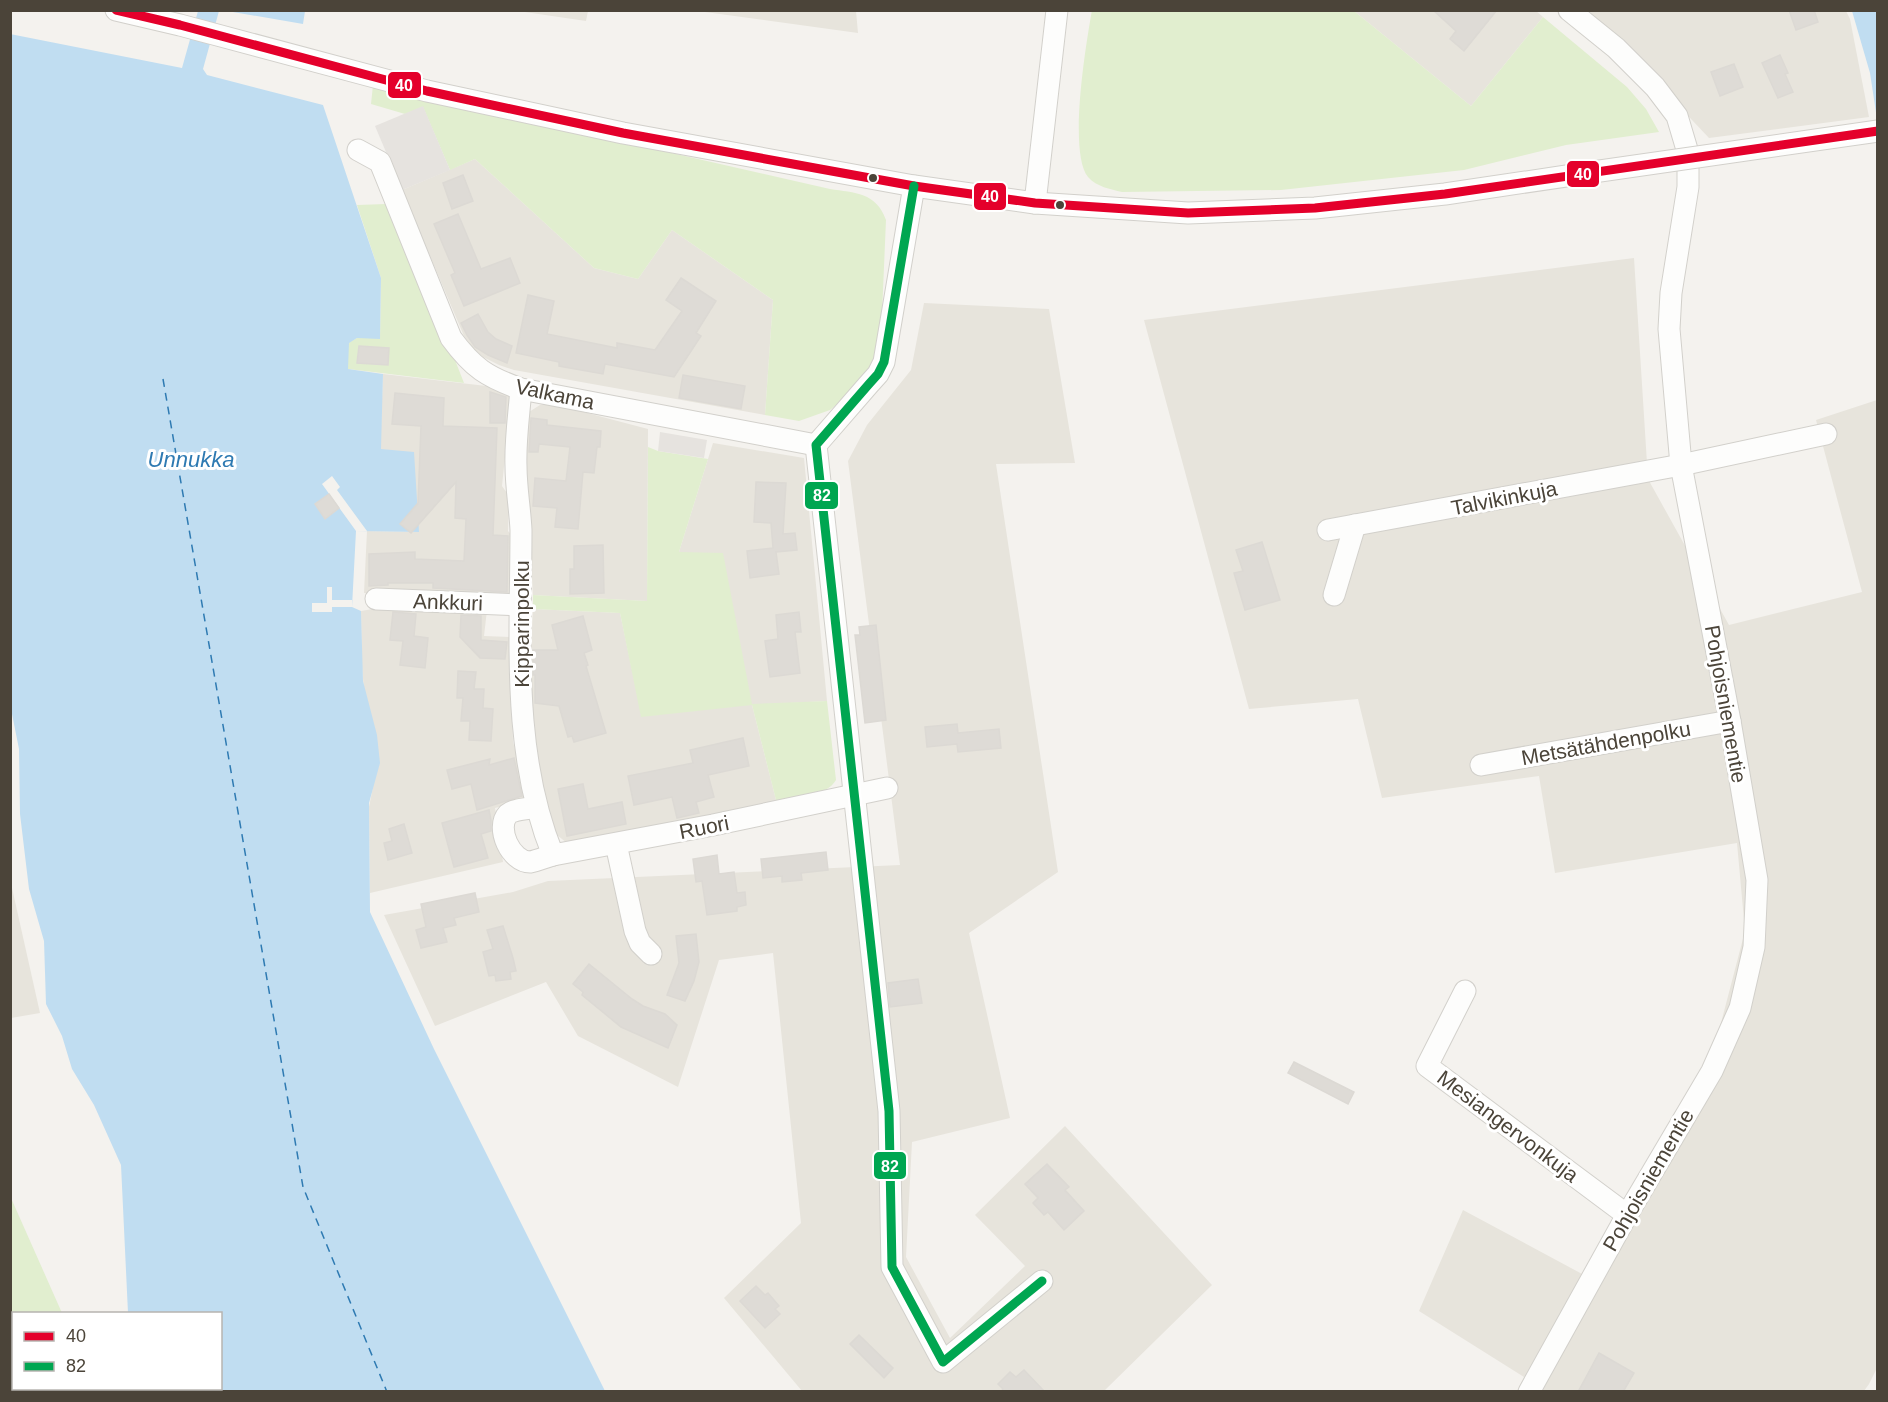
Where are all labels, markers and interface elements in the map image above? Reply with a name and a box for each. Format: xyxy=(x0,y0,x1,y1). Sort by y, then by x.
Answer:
line badge: 40 xyxy=(387,71,422,99)
text: 40 xyxy=(395,77,413,94)
line badge: 40 xyxy=(1566,160,1600,188)
text: 40 xyxy=(1574,166,1592,183)
unlabelled marker xyxy=(867,172,879,184)
line badge: 40 xyxy=(973,182,1007,211)
text: 40 xyxy=(981,188,999,205)
unlabelled marker xyxy=(1054,199,1066,211)
street label: Valkama xyxy=(513,374,597,414)
water label: Unnukka xyxy=(148,447,234,472)
street label: Talvikinkuja xyxy=(1449,476,1559,520)
line badge: 82 xyxy=(804,481,839,510)
text: 82 xyxy=(813,487,831,504)
street label: Kipparinpolku xyxy=(510,560,533,688)
street label: Ankkuri xyxy=(413,589,483,615)
street label: Pohjoisniementie xyxy=(1701,623,1751,785)
street label: Metsätähdenpolku xyxy=(1519,717,1693,769)
street label: Ruori xyxy=(677,811,731,843)
street label: Mesiangervonkuja xyxy=(1433,1066,1583,1187)
street label: Pohjoisniementie xyxy=(1598,1105,1698,1255)
line badge: 82 xyxy=(873,1151,907,1180)
text: 82 xyxy=(881,1158,899,1175)
legend xyxy=(12,1312,222,1390)
text: 40 xyxy=(66,1326,86,1346)
text: 82 xyxy=(66,1356,86,1376)

